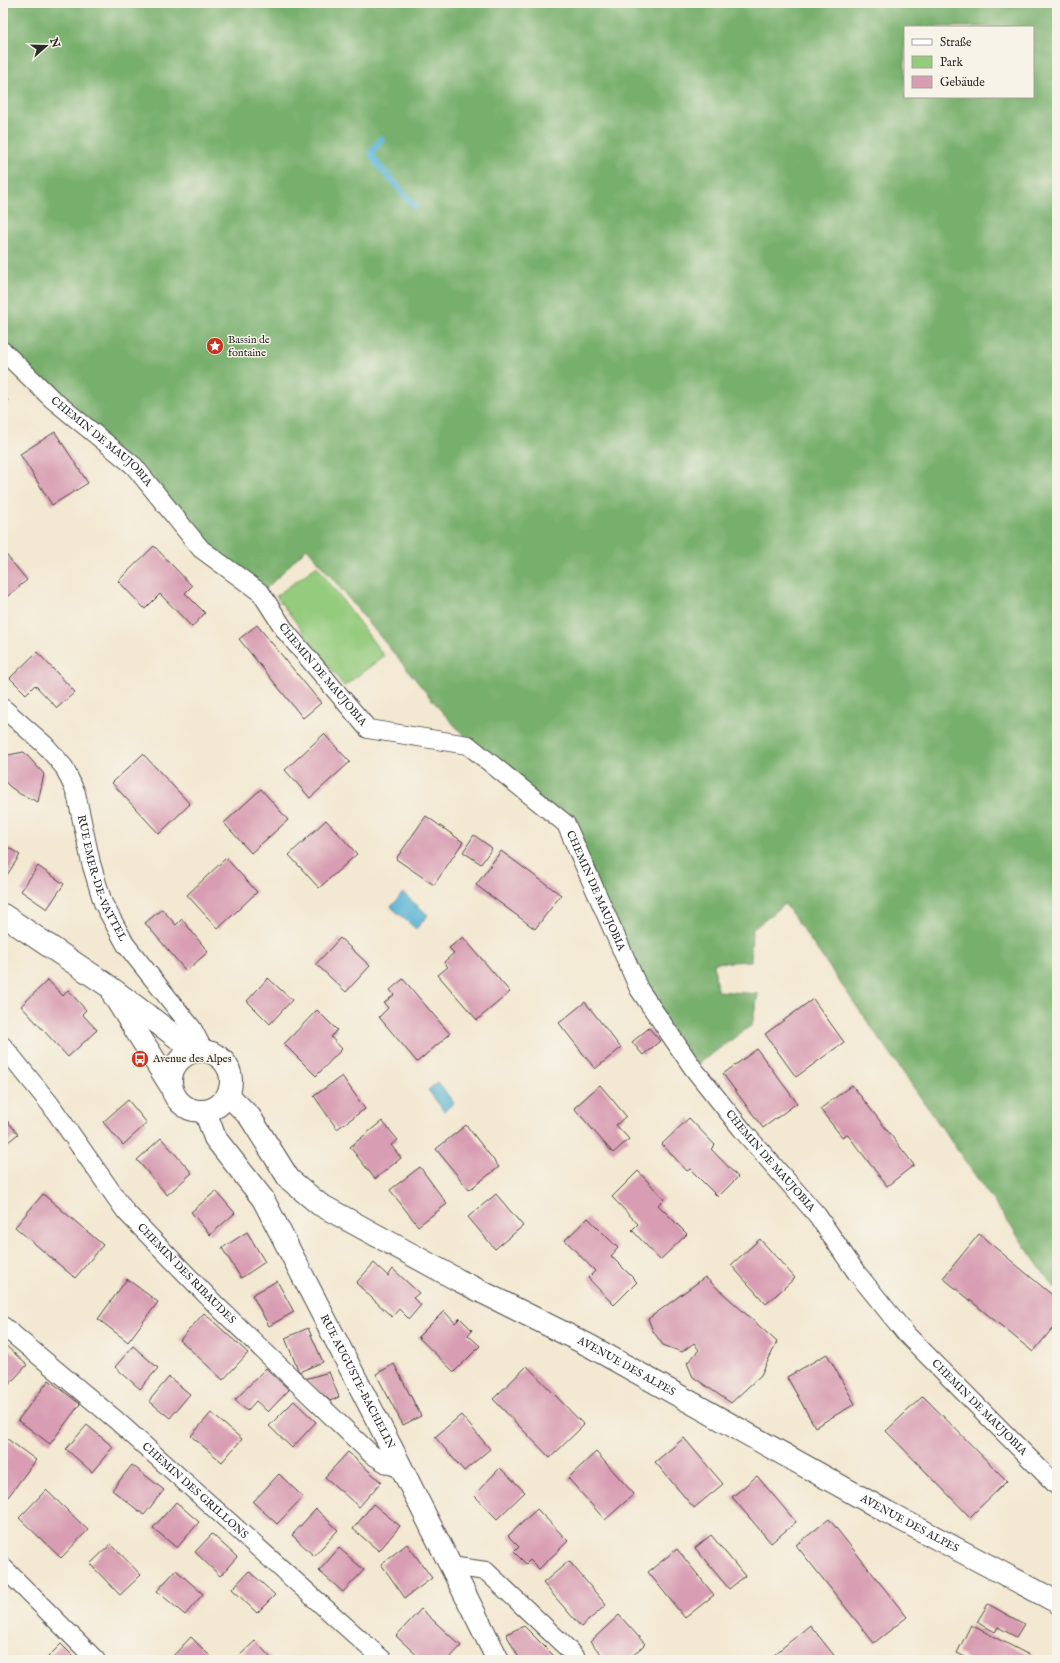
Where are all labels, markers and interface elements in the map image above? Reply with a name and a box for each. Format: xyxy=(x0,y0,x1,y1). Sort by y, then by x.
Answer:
north arrow xyxy=(26,26,66,66)
legend xyxy=(904,26,1034,98)
text: N xyxy=(46,35,63,50)
text: Straße xyxy=(940,35,972,50)
text: Park xyxy=(940,55,963,70)
text: Gebäude xyxy=(940,75,985,90)
place label: Bassin de fontaine xyxy=(228,333,270,360)
place icon: Bassin de fontaine xyxy=(205,336,225,356)
street label: CHEMIN DE MAUJOBIA xyxy=(48,394,155,490)
street label: CHEMIN DE MAUJOBIA xyxy=(275,621,370,730)
street label: RUE EMER-DE-VATTEL xyxy=(74,814,130,944)
street label: CHEMIN DE MAUJOBIA xyxy=(563,828,628,954)
bus stop icon: Avenue des Alpes xyxy=(130,1049,150,1069)
place label: Avenue des Alpes xyxy=(152,1052,232,1066)
street label: CHEMIN DE MAUJOBIA xyxy=(722,1107,818,1215)
street label: CHEMIN DES RIBAUDES xyxy=(134,1221,239,1327)
street label: RUE AUGUSTE-BACHELIN xyxy=(317,1312,398,1452)
street label: AVENUE DES ALPES xyxy=(574,1333,678,1399)
street label: CHEMIN DE MAUJOBIA xyxy=(928,1357,1030,1459)
street label: CHEMIN DES GRILLONS xyxy=(139,1440,251,1542)
street label: AVENUE DES ALPES xyxy=(857,1491,962,1556)

